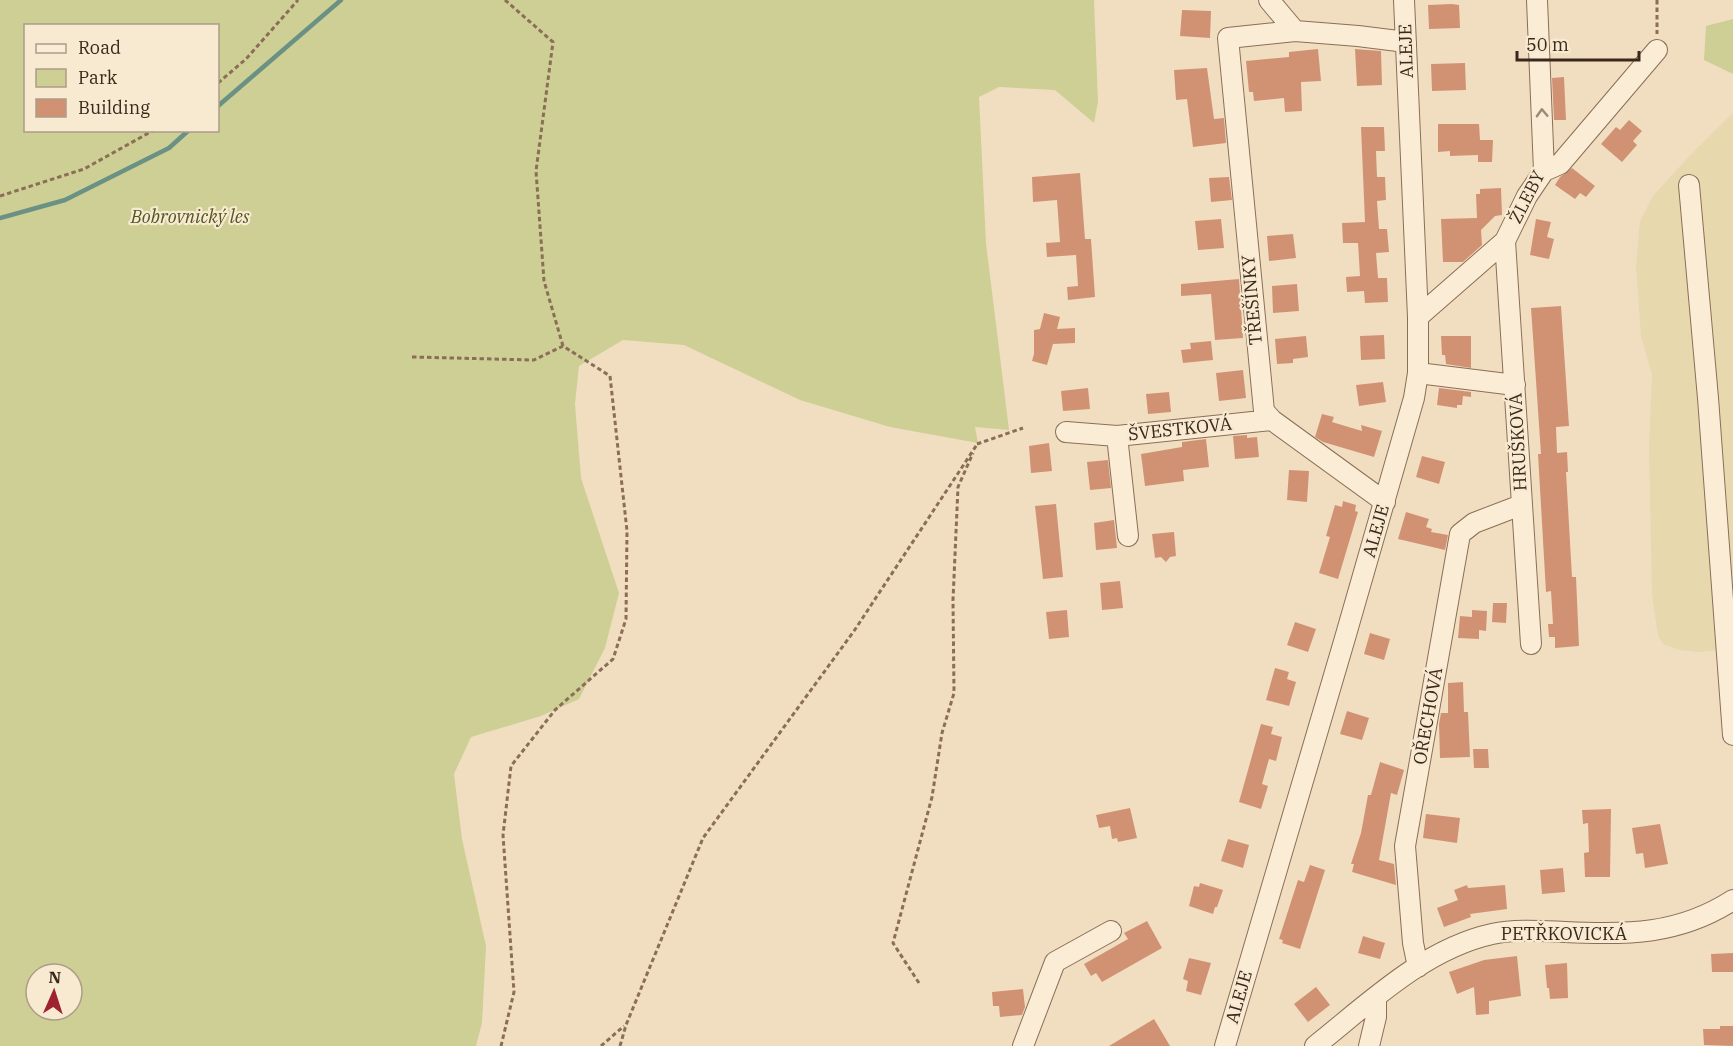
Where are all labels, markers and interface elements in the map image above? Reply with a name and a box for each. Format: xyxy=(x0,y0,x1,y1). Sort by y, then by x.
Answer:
street label: ALEJE xyxy=(1393,23,1418,79)
legend xyxy=(24,24,219,132)
scale bar xyxy=(1517,24,1638,62)
text: 50 m xyxy=(1526,33,1569,56)
text: Road xyxy=(78,36,121,59)
text: Park xyxy=(78,66,118,89)
text: Building xyxy=(78,96,150,119)
one-way arrow xyxy=(1535,108,1548,117)
street label: ŽLEBY xyxy=(1503,166,1550,227)
park label: Bobrovnický les xyxy=(130,205,250,228)
street label: TŘEŠÍNKY xyxy=(1235,253,1267,346)
street label: HRUŠKOVÁ xyxy=(1502,392,1532,492)
street label: ŠVESTKOVÁ xyxy=(1127,411,1234,445)
street label: ALEJE xyxy=(1357,502,1394,560)
street label: OŘECHOVÁ xyxy=(1408,665,1447,766)
street label: PETŘKOVICKÁ xyxy=(1501,922,1628,945)
north arrow xyxy=(24,962,84,1022)
text: N xyxy=(48,967,62,987)
street label: ALEJE xyxy=(1220,968,1257,1026)

